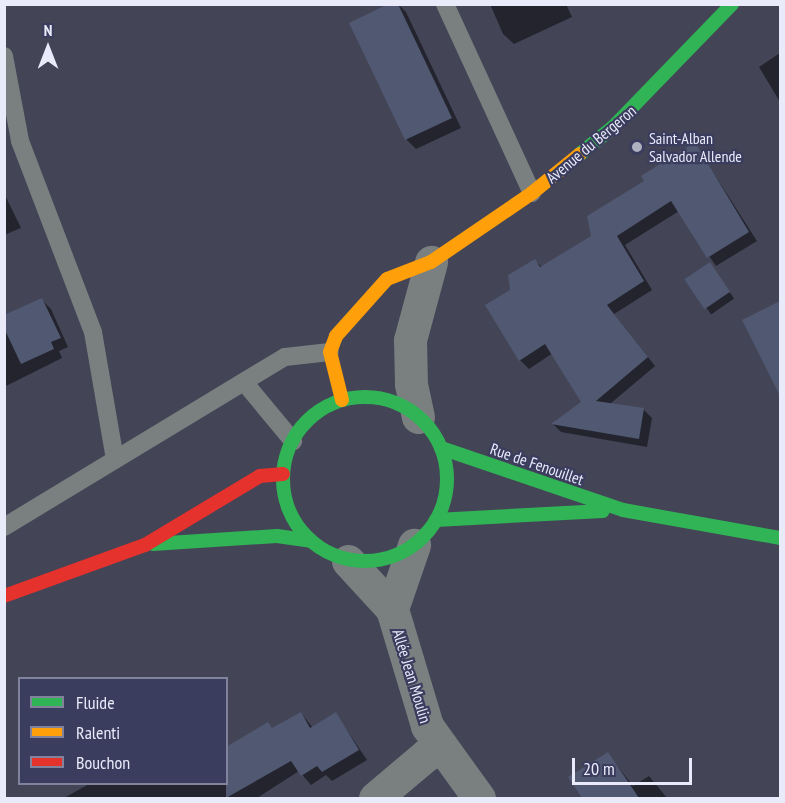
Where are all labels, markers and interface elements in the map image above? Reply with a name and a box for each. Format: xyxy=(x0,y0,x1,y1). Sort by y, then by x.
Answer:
north arrow xyxy=(18,18,78,78)
text: N xyxy=(44,20,52,40)
street label: Avenue du Bergeron xyxy=(542,101,640,187)
place label: Saint-Alban Salvador Allende xyxy=(649,128,742,166)
marker: Saint-Alban Salvador Allende xyxy=(630,140,644,154)
street label: Rue de Fenouillet xyxy=(488,439,586,489)
street label: Allée Jean Moulin xyxy=(389,627,435,725)
legend xyxy=(18,677,228,785)
text: Fluide xyxy=(76,691,115,714)
text: Ralenti xyxy=(76,721,120,744)
scale bar xyxy=(575,746,695,784)
text: Bouchon xyxy=(76,751,130,774)
text: 20 m xyxy=(583,757,615,780)

